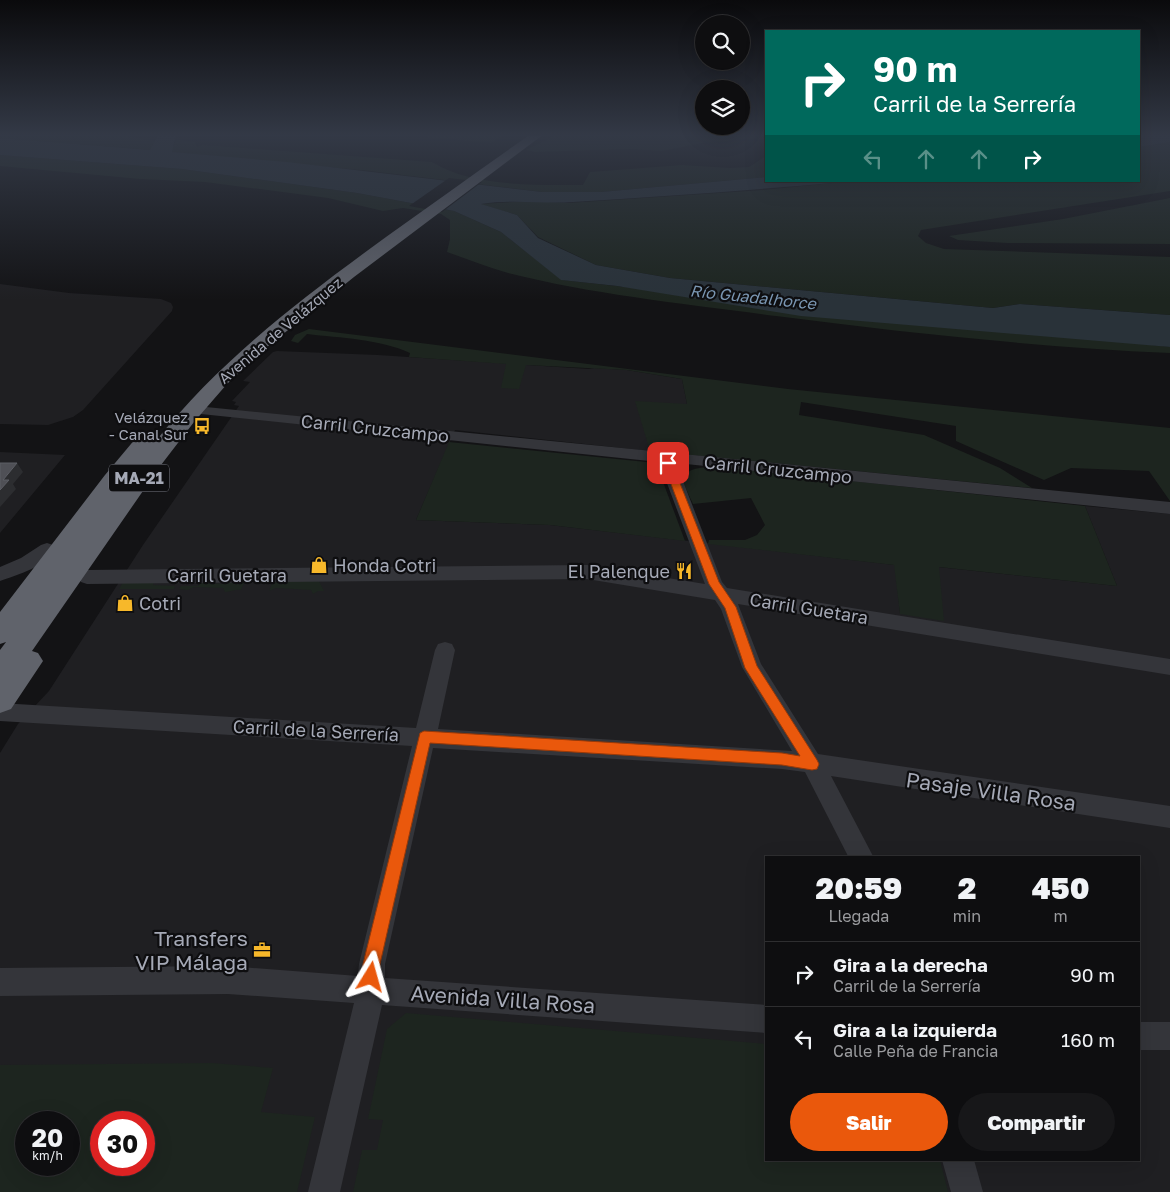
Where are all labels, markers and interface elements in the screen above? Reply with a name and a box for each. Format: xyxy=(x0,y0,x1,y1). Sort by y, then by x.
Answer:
map controls xyxy=(695,15,750,135)
button: search xyxy=(695,15,750,70)
text: 90 m xyxy=(873,48,957,90)
icon: right xyxy=(790,50,855,115)
button: layers xyxy=(695,80,750,135)
text: Carril de la Serrería xyxy=(873,90,1076,117)
icon: left xyxy=(859,145,887,173)
icon: ahead xyxy=(912,145,940,173)
icon: ahead xyxy=(965,145,993,173)
icon: right xyxy=(1018,145,1046,173)
street label: Avenida de Velázquez xyxy=(215,273,346,387)
water label: Río Guadalhorce xyxy=(689,280,819,314)
place label: Velázquez - Canal Sur xyxy=(109,408,188,443)
street label: Carril Cruzcampo xyxy=(300,409,450,447)
bus stop icon: Velázquez - Canal Sur xyxy=(192,416,212,436)
pin xyxy=(647,442,689,484)
icon: arrive xyxy=(654,449,682,477)
street label: Carril Cruzcampo xyxy=(703,450,853,488)
road number: MA-21 xyxy=(109,464,169,492)
place label: Honda Cotri xyxy=(333,554,436,576)
shop icon: Honda Cotri xyxy=(309,555,329,575)
place label: El Palenque xyxy=(567,560,670,582)
restaurant icon: El Palenque xyxy=(674,561,694,581)
street label: Carril Guetara xyxy=(167,564,287,586)
street label: Carril Guetara xyxy=(748,588,870,628)
place label: Cotri xyxy=(139,592,181,614)
shop icon: Cotri xyxy=(115,593,135,613)
street label: Carril de la Serrería xyxy=(232,715,400,745)
street label: Pasaje Villa Rosa xyxy=(904,766,1078,816)
text: 20:59 xyxy=(816,870,902,906)
text: 2 xyxy=(958,870,976,906)
text: 450 xyxy=(1032,870,1089,906)
text: Llegada xyxy=(828,906,889,926)
text: min xyxy=(953,906,981,926)
text: m xyxy=(1053,906,1068,926)
place label: Transfers VIP Málaga xyxy=(135,925,248,975)
office icon: Transfers VIP Málaga xyxy=(252,940,272,960)
position arrow xyxy=(344,950,396,1002)
text: Gira a la derecha xyxy=(833,953,988,976)
icon: right xyxy=(790,960,818,988)
text: 90 m xyxy=(1070,963,1115,986)
text: Carril de la Serrería xyxy=(833,976,981,996)
street label: Avenida Villa Rosa xyxy=(410,980,596,1018)
text: Gira a la izquierda xyxy=(833,1018,997,1041)
icon: left xyxy=(790,1025,818,1053)
text: 160 m xyxy=(1061,1028,1115,1051)
text: Calle Peña de Francia xyxy=(833,1041,998,1061)
button: Salir xyxy=(790,1093,948,1151)
button: Compartir xyxy=(958,1093,1115,1151)
speed limit sign: 30 xyxy=(90,1111,155,1176)
text: 20 xyxy=(32,1122,63,1153)
text: km/h xyxy=(32,1148,63,1163)

